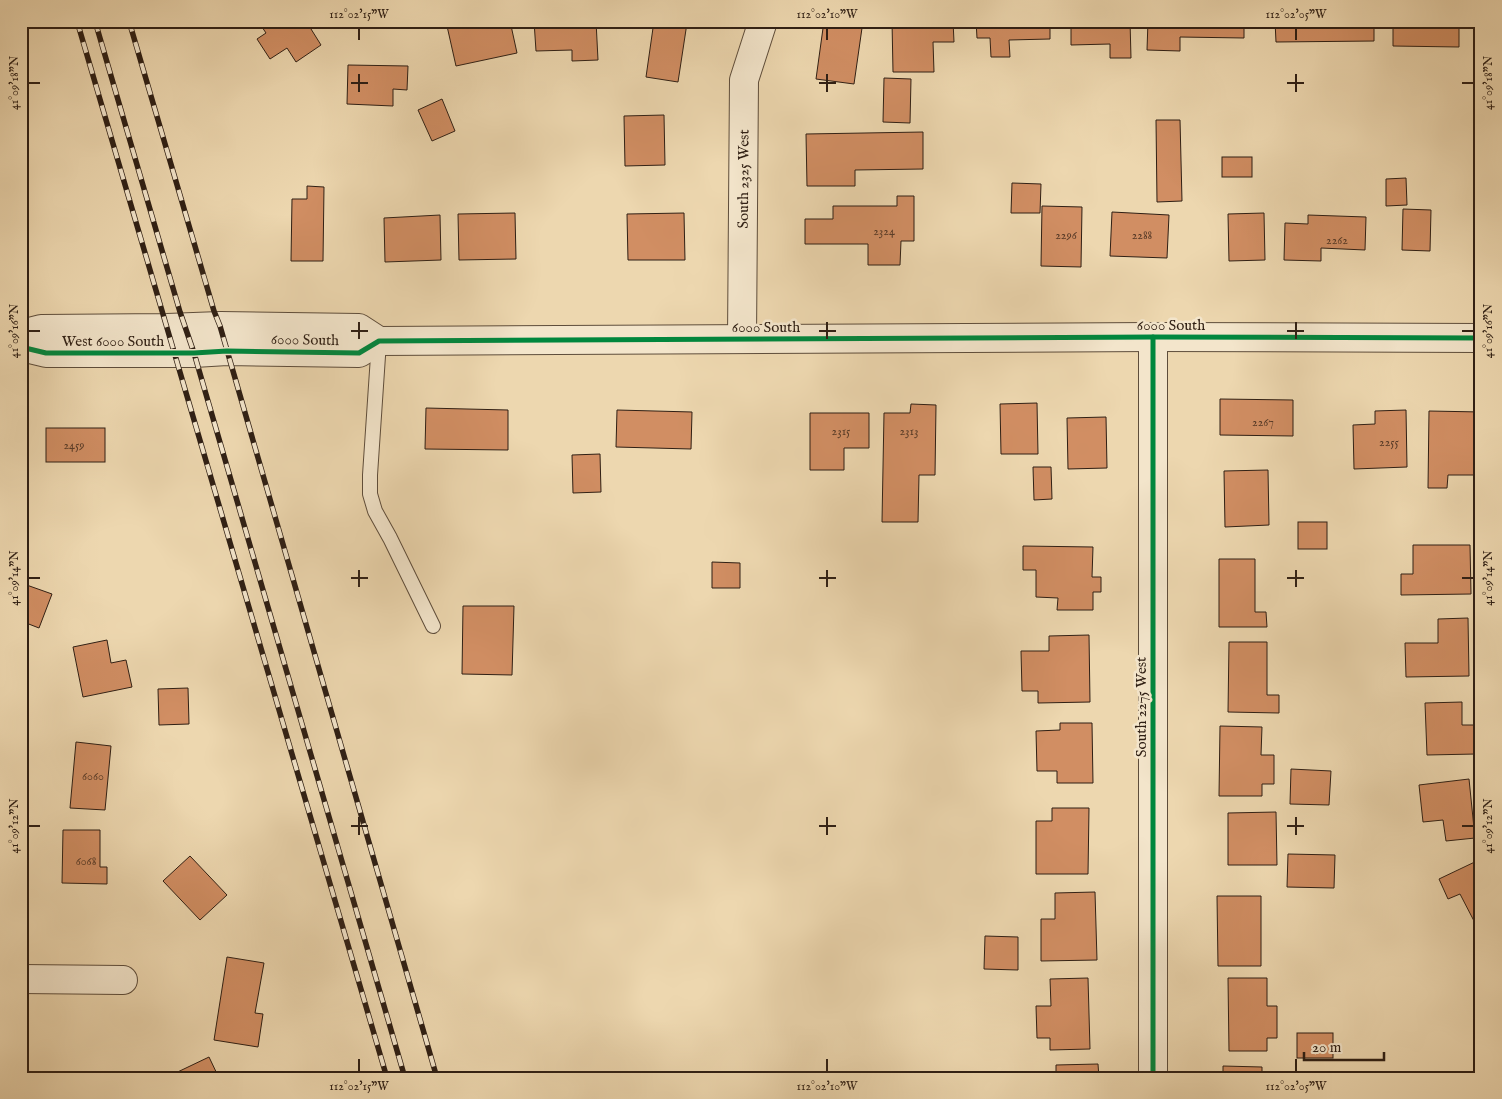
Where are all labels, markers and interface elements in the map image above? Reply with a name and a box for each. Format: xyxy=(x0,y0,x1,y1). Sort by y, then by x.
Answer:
text: 112°02'15"W xyxy=(329,7,389,22)
text: 112°02'10"W xyxy=(797,7,858,22)
text: 112°02'05"W xyxy=(1266,7,1327,22)
text: 41°09'18"N xyxy=(7,55,22,110)
text: 41°09'18"N xyxy=(1481,55,1496,110)
street label: South 2325 West xyxy=(733,129,753,229)
house number: 2324 xyxy=(873,224,895,239)
house number: 2296 xyxy=(1055,228,1078,243)
house number: 2288 xyxy=(1132,228,1153,243)
house number: 2262 xyxy=(1326,233,1348,248)
text: 41°09'16"N xyxy=(7,303,22,358)
text: 41°09'16"N xyxy=(1481,303,1496,358)
street label: 6000 South xyxy=(1137,316,1205,335)
street label: 6000 South xyxy=(732,318,800,337)
street label: 6000 South xyxy=(271,330,339,350)
street label: West 6000 South xyxy=(62,332,164,351)
house number: 2267 xyxy=(1252,415,1274,430)
house number: 2315 xyxy=(832,424,851,439)
house number: 2313 xyxy=(899,424,919,439)
house number: 2255 xyxy=(1379,435,1400,450)
house number: 2459 xyxy=(63,438,85,453)
text: 41°09'14"N xyxy=(7,550,22,606)
text: 41°09'14"N xyxy=(1481,550,1496,606)
street label: South 2275 West xyxy=(1132,657,1151,757)
house number: 6060 xyxy=(82,769,104,784)
text: 41°09'12"N xyxy=(7,798,22,854)
text: 41°09'12"N xyxy=(1481,798,1496,854)
house number: 6068 xyxy=(76,854,97,869)
scale bar xyxy=(1304,1029,1384,1061)
text: 20 m xyxy=(1312,1038,1342,1057)
text: 112°02'15"W xyxy=(329,1079,389,1094)
text: 112°02'10"W xyxy=(797,1079,858,1094)
text: 112°02'05"W xyxy=(1266,1079,1327,1094)

